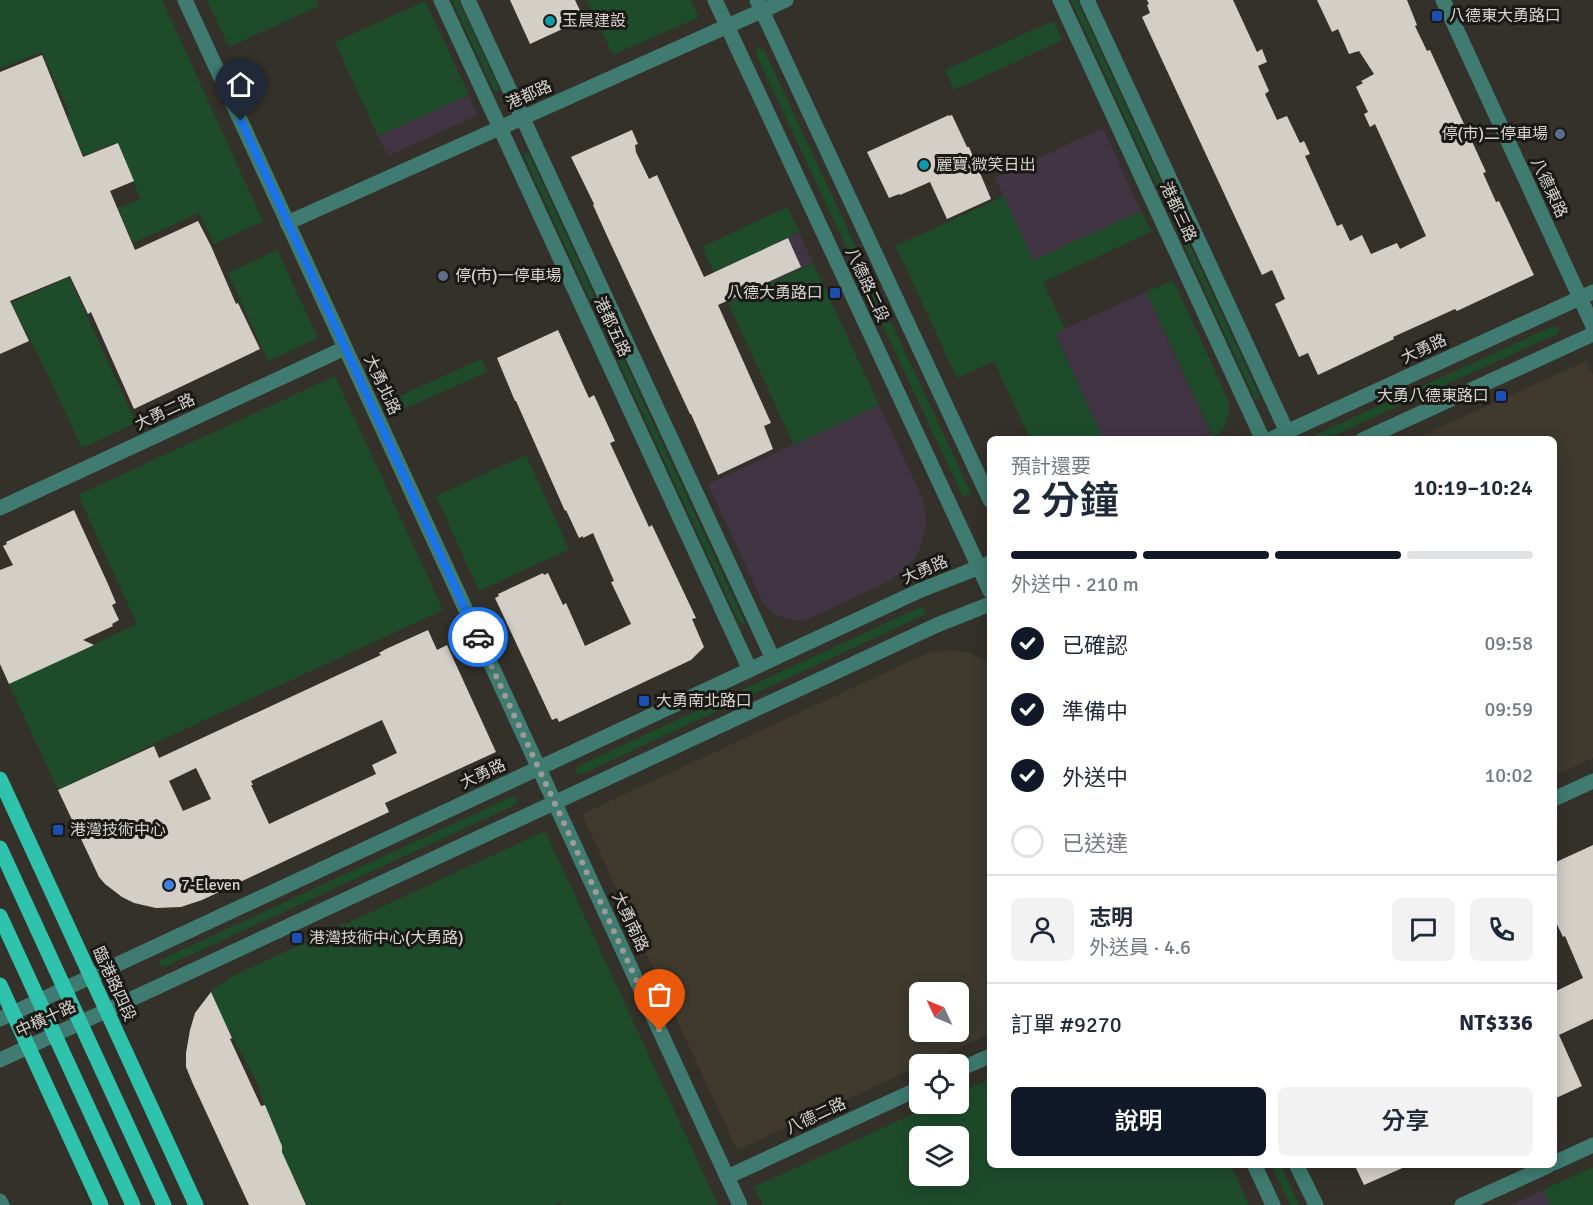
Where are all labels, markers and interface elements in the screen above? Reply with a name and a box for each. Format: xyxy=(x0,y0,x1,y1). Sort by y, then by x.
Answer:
place label: 八德東大勇路口 xyxy=(1449,6,1561,26)
marker: 八德東大勇路口 xyxy=(1430,9,1444,23)
place label: 玉晨建設 xyxy=(562,11,626,31)
marker: 玉晨建設 xyxy=(543,14,557,28)
pin xyxy=(215,59,266,121)
icon: home xyxy=(224,68,257,101)
street label: 港都路 xyxy=(503,76,555,114)
place label: 停(市)二停車場 xyxy=(1441,124,1548,144)
marker: 停(市)二停車場 xyxy=(1553,127,1567,141)
place label: 麗寶 微笑日出 xyxy=(936,155,1036,175)
street label: 八德東路 xyxy=(1526,155,1572,221)
marker: 麗寶 微笑日出 xyxy=(917,158,931,172)
street label: 港都三路 xyxy=(1155,179,1201,245)
street label: 八德路二段 xyxy=(841,245,893,325)
place label: 停(市)一停車場 xyxy=(455,266,562,286)
marker: 停(市)一停車場 xyxy=(436,269,450,283)
place label: 八德大勇路口 xyxy=(727,283,823,303)
marker: 八德大勇路口 xyxy=(828,286,842,300)
street label: 港都五路 xyxy=(589,294,635,360)
street label: 大勇路 xyxy=(1398,330,1450,368)
street label: 大勇北路 xyxy=(359,352,405,418)
place label: 大勇八德東路口 xyxy=(1377,386,1489,406)
street label: 大勇二路 xyxy=(132,389,198,435)
marker: 大勇八德東路口 xyxy=(1494,389,1508,403)
text: 預計還要 xyxy=(1011,454,1091,479)
text: 10:19–10:24 xyxy=(1414,474,1533,501)
text: 2 分鐘 xyxy=(1011,477,1119,525)
street label: 大勇路 xyxy=(899,551,951,589)
text: 外送中 · 210 m xyxy=(1011,572,1139,597)
courier xyxy=(448,607,508,667)
icon: car xyxy=(462,621,495,654)
icon: check xyxy=(1011,627,1044,660)
text: 09:58 xyxy=(1484,631,1533,656)
text: 已確認 xyxy=(1062,632,1128,659)
place label: 大勇南北路口 xyxy=(656,691,752,711)
icon: check xyxy=(1011,693,1044,726)
marker: 大勇南北路口 xyxy=(637,694,651,708)
text: 09:59 xyxy=(1484,697,1533,722)
text: 準備中 xyxy=(1062,698,1128,725)
street label: 大勇路 xyxy=(457,755,509,793)
icon: check xyxy=(1011,759,1044,792)
text: 10:02 xyxy=(1484,763,1533,788)
text: 外送中 xyxy=(1062,764,1128,791)
place label: 港灣技術中心 xyxy=(70,820,166,840)
marker: 港灣技術中心 xyxy=(51,823,65,837)
text: 已送達 xyxy=(1062,830,1128,857)
place label: 7-Eleven xyxy=(181,875,240,895)
marker: 7-Eleven xyxy=(162,878,176,892)
street label: 大勇南路 xyxy=(607,889,653,955)
button: person xyxy=(1011,898,1074,961)
button: chat xyxy=(1392,898,1455,961)
button: phone xyxy=(1470,898,1533,961)
text: 志明 xyxy=(1089,904,1133,931)
place label: 港灣技術中心(大勇路) xyxy=(309,928,464,948)
marker: 港灣技術中心(大勇路) xyxy=(290,931,304,945)
text: 外送員 · 4.6 xyxy=(1089,935,1191,960)
street label: 臨港路四段 xyxy=(88,944,140,1024)
pin xyxy=(634,969,685,1031)
icon: bag xyxy=(643,978,676,1011)
north arrow xyxy=(909,982,969,1042)
map controls xyxy=(909,982,969,1186)
street label: 中橫十路 xyxy=(13,996,79,1042)
text: NT$336 xyxy=(1459,1009,1533,1036)
text: 訂單 #9270 xyxy=(1011,1011,1122,1038)
button: locate xyxy=(909,1054,969,1114)
button: 說明 xyxy=(1011,1087,1266,1156)
button: 分享 xyxy=(1278,1087,1533,1156)
street label: 八德二路 xyxy=(783,1093,849,1139)
button: layers xyxy=(909,1126,969,1186)

